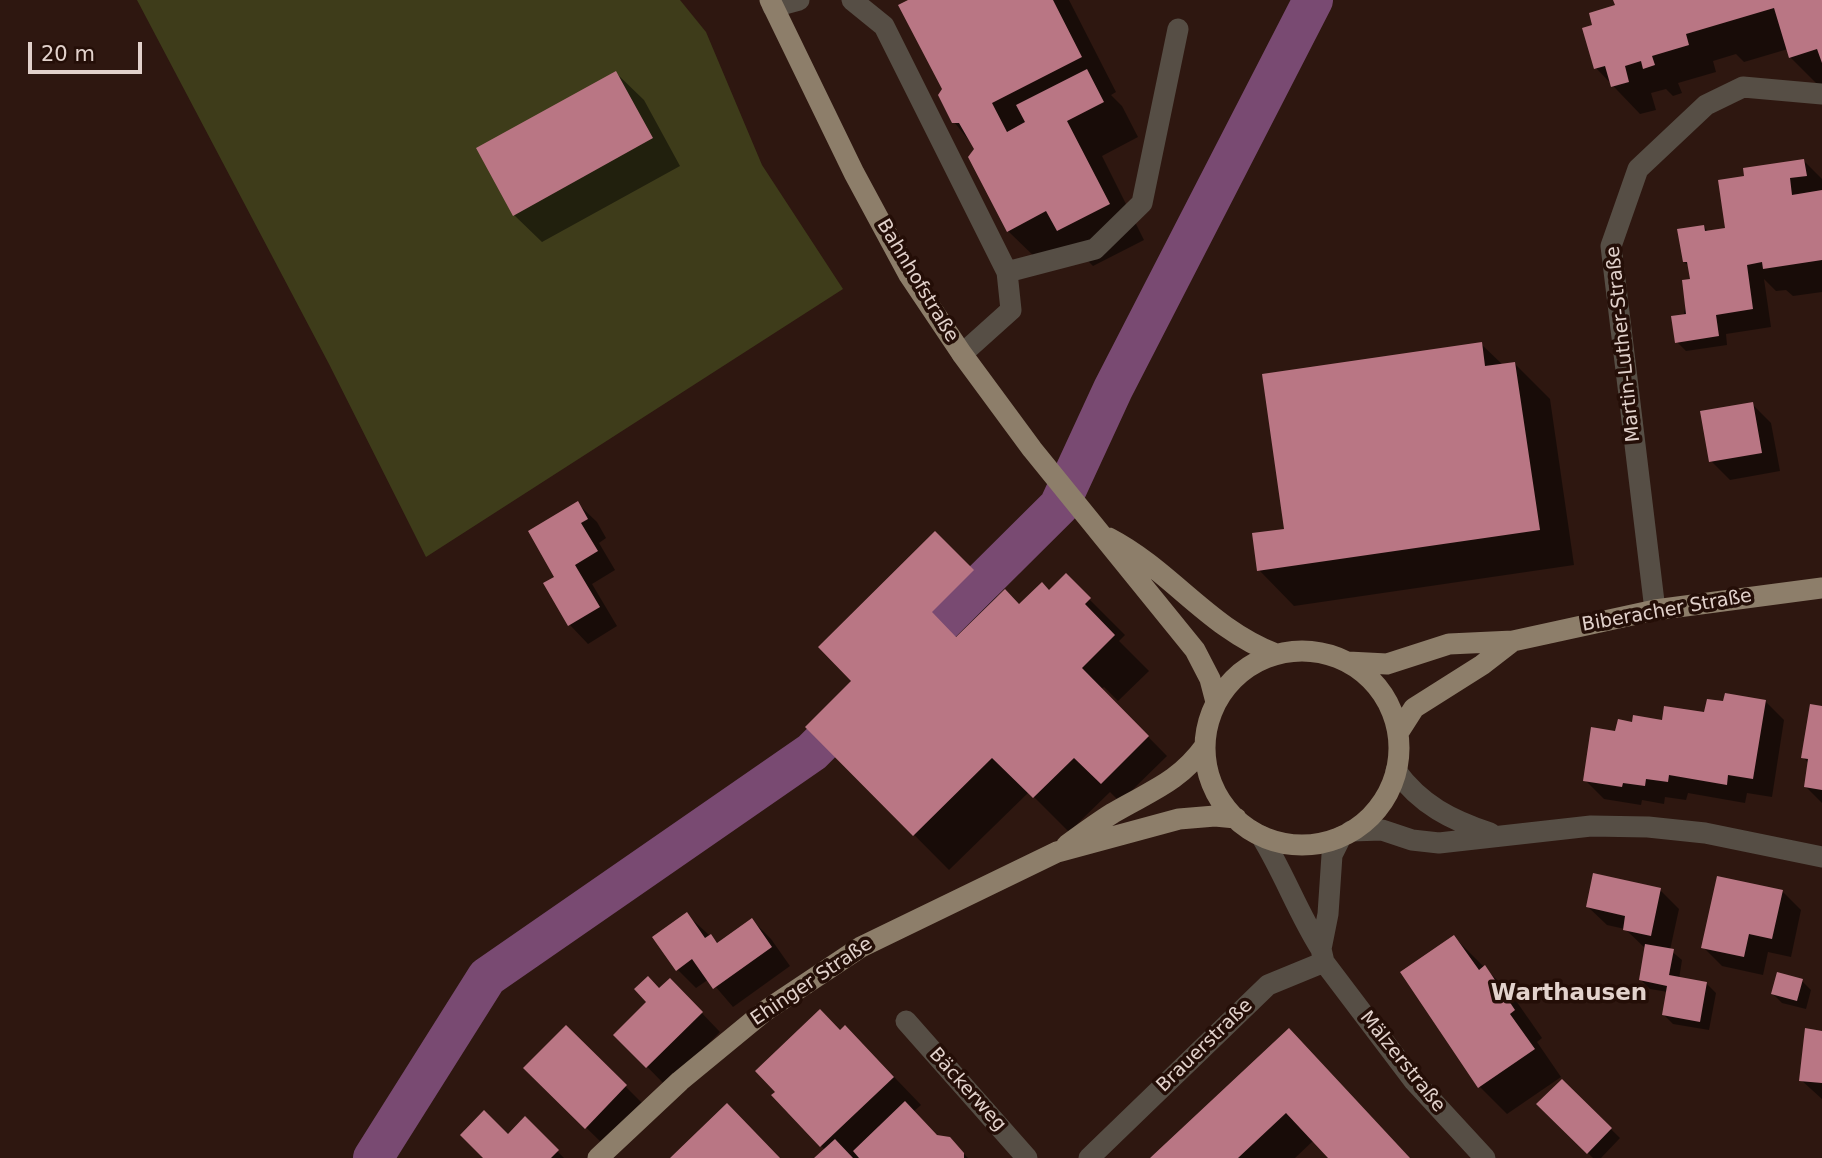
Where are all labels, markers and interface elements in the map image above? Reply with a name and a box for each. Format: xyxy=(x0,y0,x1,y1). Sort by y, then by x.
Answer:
scale bar xyxy=(32,28,145,72)
text: 20 m xyxy=(41,42,95,66)
street label: Bahnhofstraße xyxy=(871,215,963,347)
street label: Martin-Luther-Straße xyxy=(1602,245,1646,443)
street label: Biberacher Straße xyxy=(1580,585,1754,637)
street label: Ehinger Straße xyxy=(747,933,877,1031)
district label: Warthausen xyxy=(1491,980,1647,1008)
street label: Brauerstraße xyxy=(1152,995,1258,1097)
street label: Mälzerstraße xyxy=(1354,1007,1450,1117)
street label: Bäckerweg xyxy=(924,1044,1010,1136)

